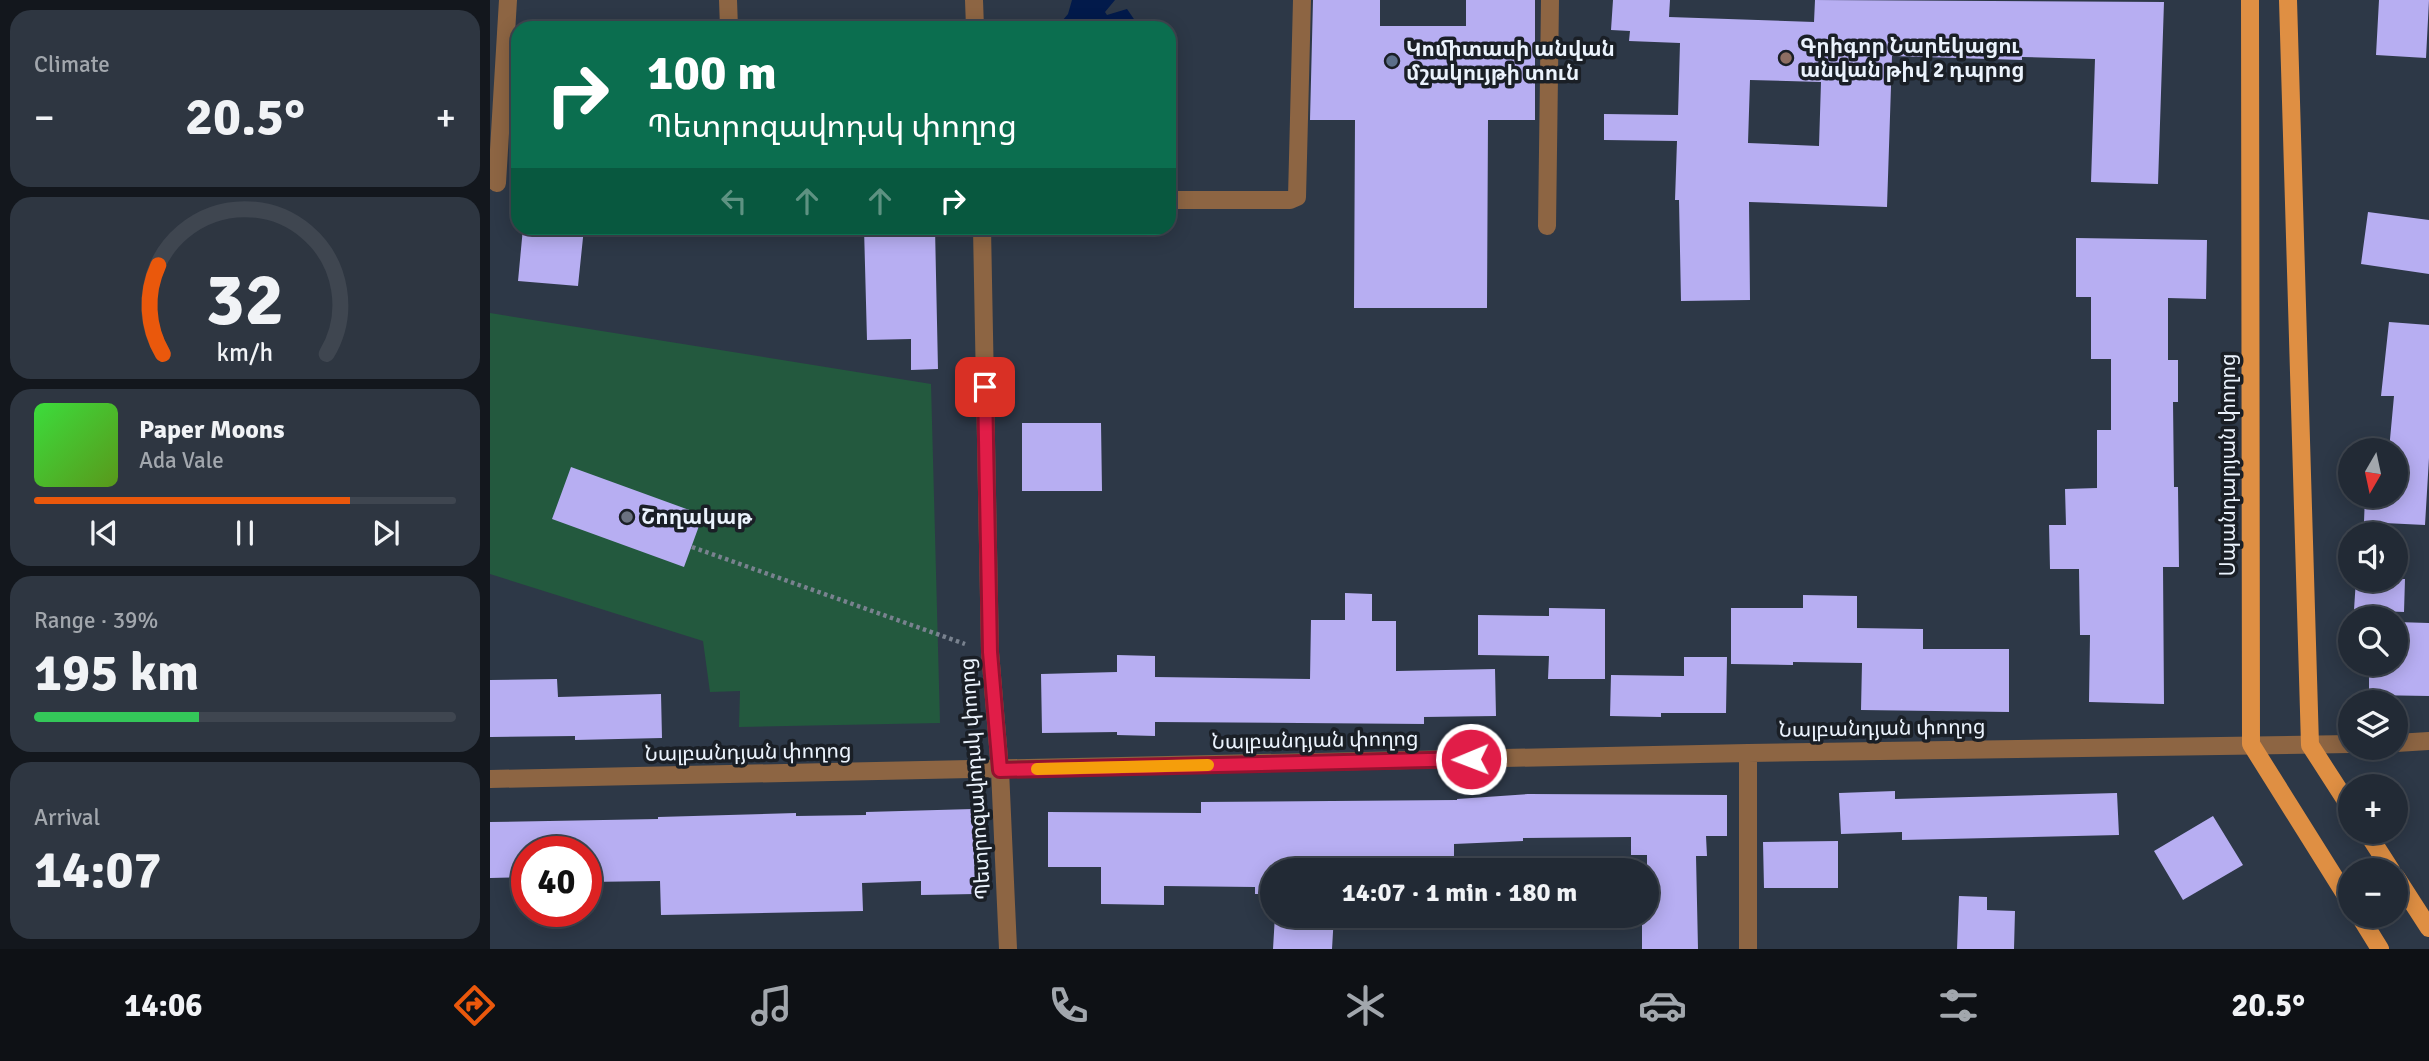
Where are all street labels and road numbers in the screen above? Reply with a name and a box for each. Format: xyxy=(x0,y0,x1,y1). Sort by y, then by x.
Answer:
street label: Սպանդարյան փողոց xyxy=(2215,353,2241,577)
street label: Պետրոզավոդսկ փողոց xyxy=(954,657,996,901)
street label: Նալբանդյան փողոց xyxy=(1778,713,1986,743)
street label: Նալբանդյան փողոց xyxy=(1211,725,1419,755)
street label: Նալբանդյան փողոց xyxy=(644,737,852,767)

